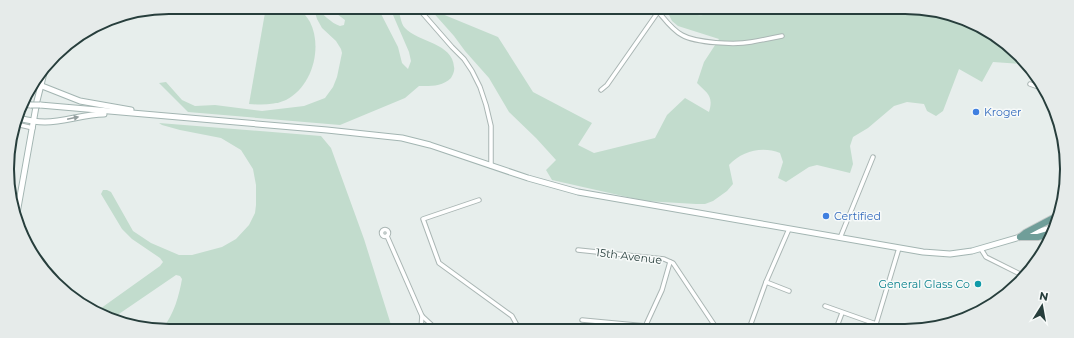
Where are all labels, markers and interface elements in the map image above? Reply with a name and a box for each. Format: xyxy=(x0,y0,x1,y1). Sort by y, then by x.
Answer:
place label: Kroger xyxy=(984,105,1021,119)
marker: Kroger xyxy=(971,107,981,117)
one-way arrow xyxy=(67,114,79,120)
place label: Certified xyxy=(834,209,881,223)
marker: Certified xyxy=(821,211,831,221)
street label: 15th Avenue xyxy=(595,245,663,267)
place label: General Glass Co xyxy=(878,277,970,291)
marker: General Glass Co xyxy=(973,279,983,289)
north arrow xyxy=(1022,286,1062,326)
text: N xyxy=(1038,288,1050,304)

